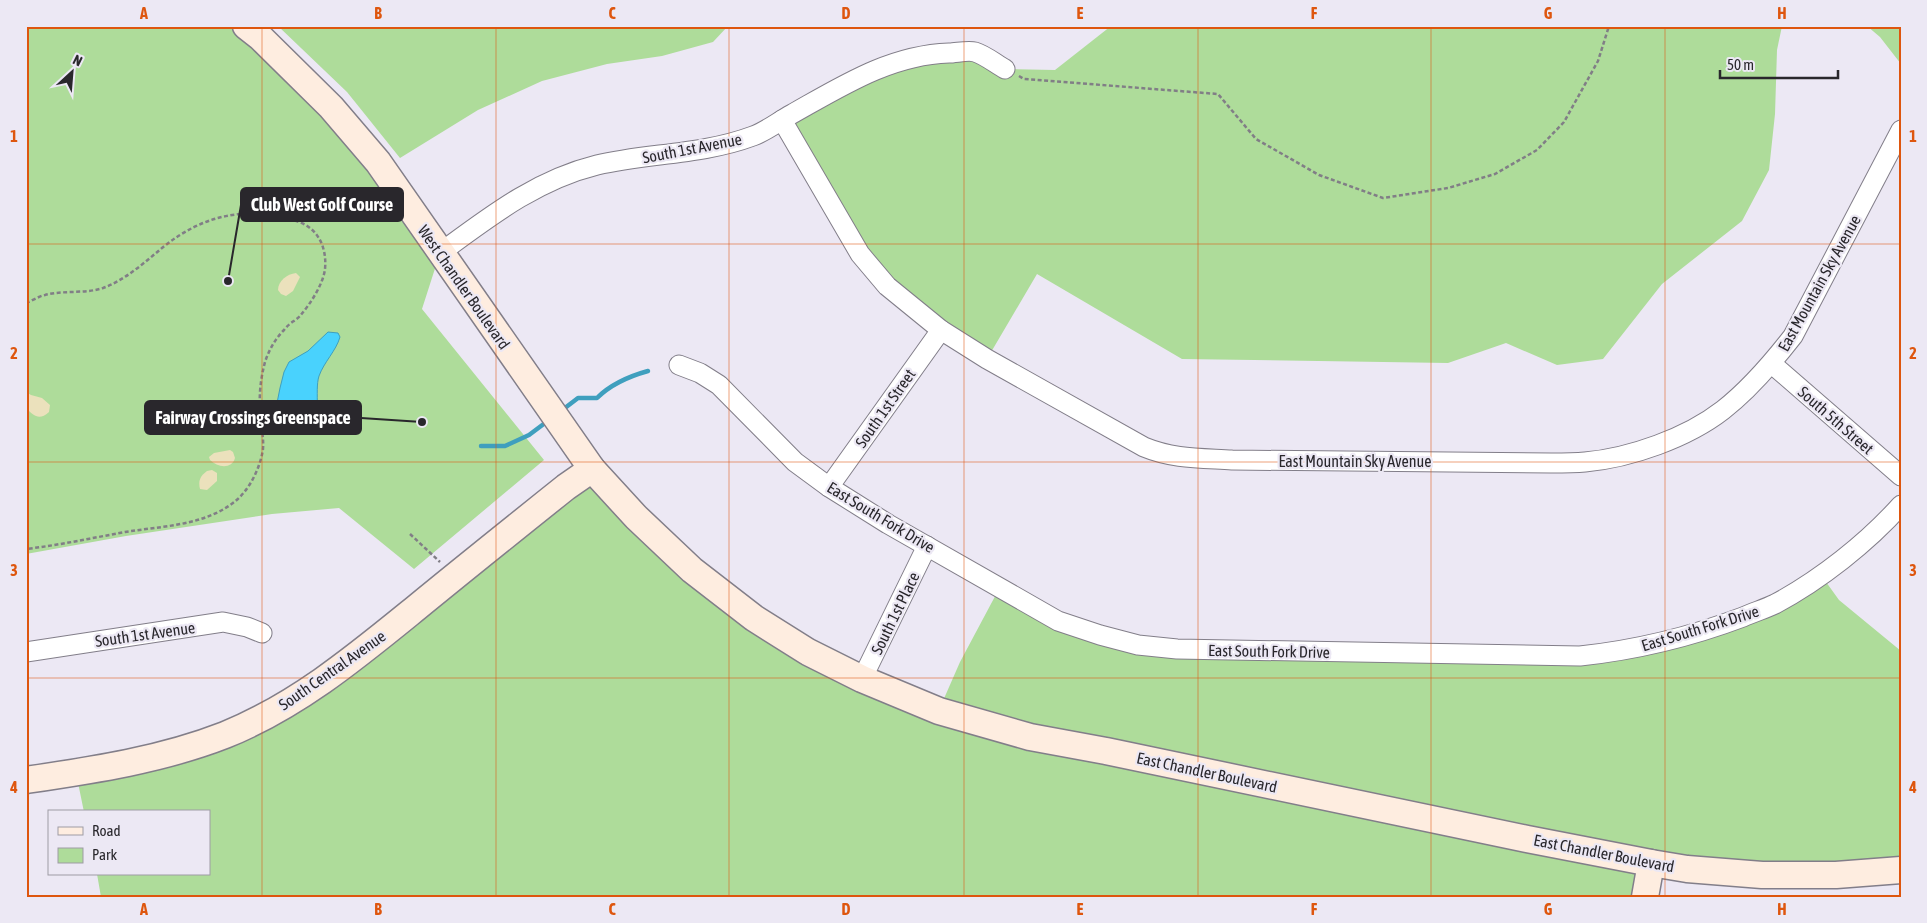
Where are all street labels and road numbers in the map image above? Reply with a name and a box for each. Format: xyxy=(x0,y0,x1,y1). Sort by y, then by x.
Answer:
street label: South 1st Avenue xyxy=(641,130,743,166)
street label: East Mountain Sky Avenue xyxy=(1774,212,1865,355)
street label: West Chandler Boulevard xyxy=(414,222,514,352)
street label: South 1st Street xyxy=(851,365,919,451)
street label: South 5th Street xyxy=(1795,382,1878,458)
street label: East Mountain Sky Avenue xyxy=(1279,452,1431,471)
street label: East South Fork Drive xyxy=(824,478,938,556)
street label: South 1st Place xyxy=(867,569,923,657)
street label: East South Fork Drive xyxy=(1639,602,1761,654)
street label: South 1st Avenue xyxy=(94,618,196,650)
street label: South Central Avenue xyxy=(275,627,389,713)
street label: East South Fork Drive xyxy=(1208,641,1330,661)
street label: East Chandler Boulevard xyxy=(1135,748,1279,796)
street label: East Chandler Boulevard xyxy=(1532,831,1676,875)

